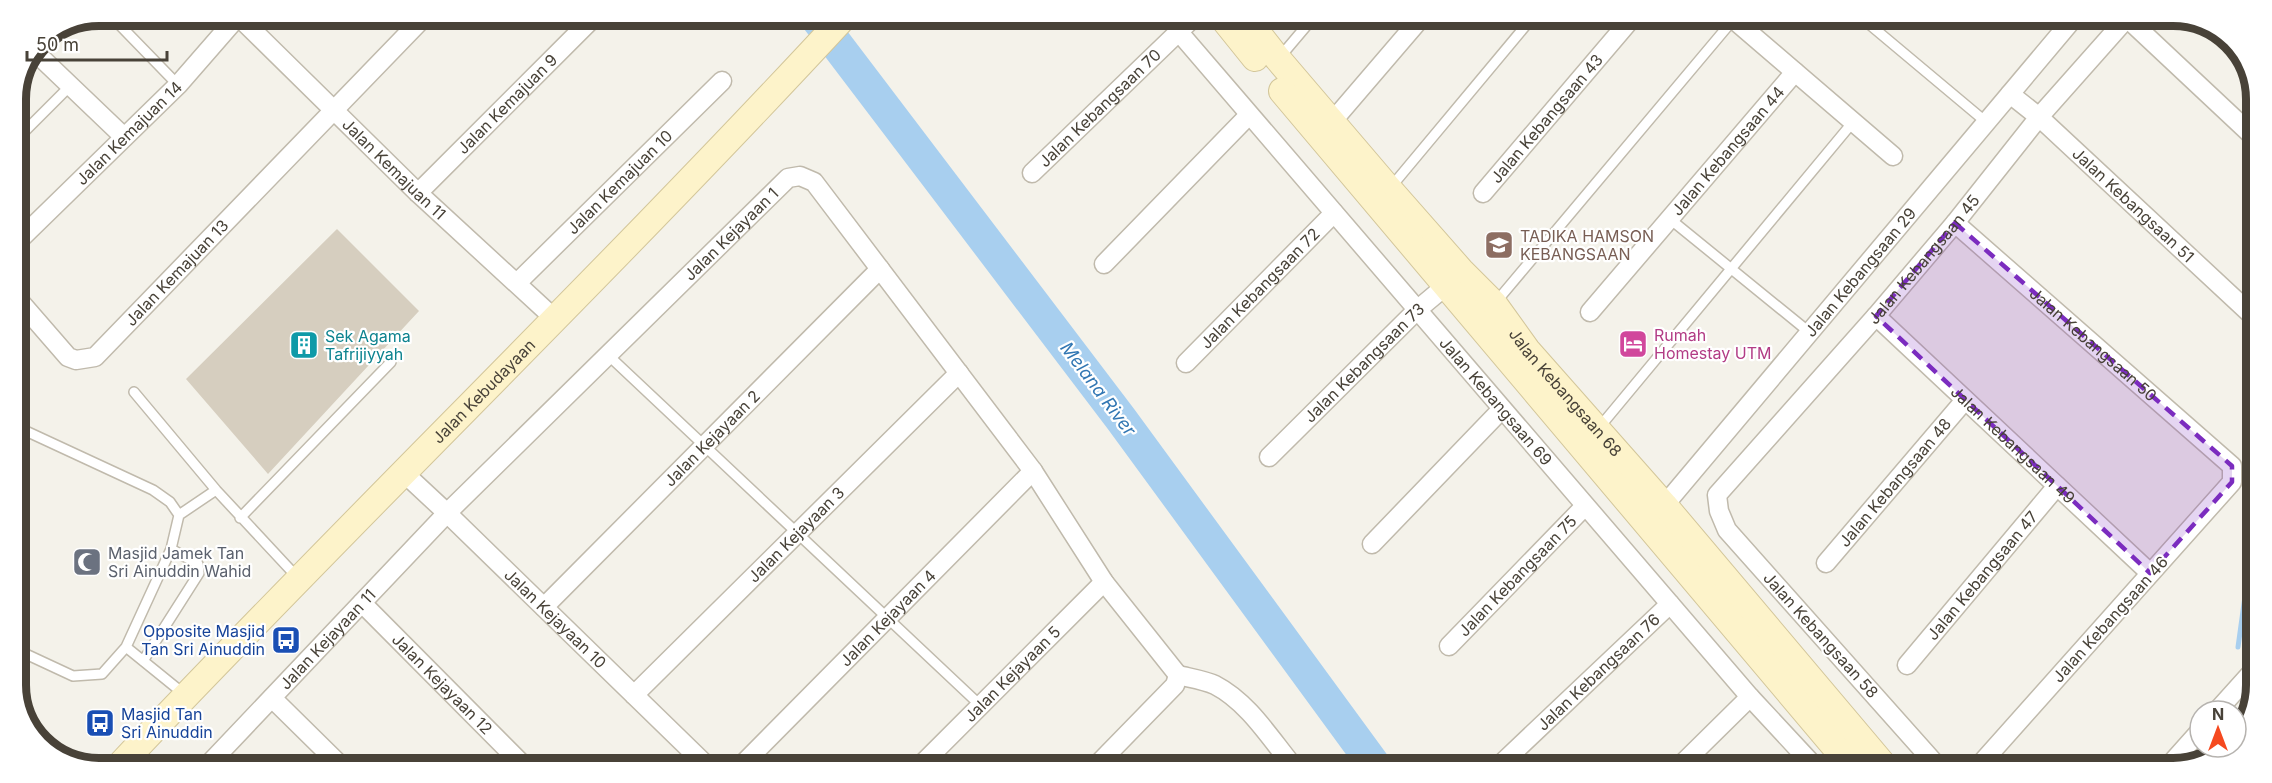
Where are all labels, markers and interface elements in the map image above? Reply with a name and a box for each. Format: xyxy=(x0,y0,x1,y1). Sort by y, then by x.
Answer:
scale bar xyxy=(27,24,166,62)
text: 50 m xyxy=(36,34,79,55)
street label: Jalan Kebangsaan 70 xyxy=(1034,44,1165,171)
street label: Jalan Kemajuan 9 xyxy=(453,50,561,158)
street label: Jalan Kebangsaan 43 xyxy=(1486,50,1607,187)
street label: Jalan Kemajuan 14 xyxy=(72,77,186,189)
street label: Jalan Kebangsaan 44 xyxy=(1667,82,1788,220)
street label: Jalan Kemajuan 11 xyxy=(338,114,450,224)
street label: Jalan Kemajuan 10 xyxy=(563,126,677,238)
street label: Jalan Kebangsaan 51 xyxy=(2068,143,2199,266)
street label: Jalan Kejayaan 1 xyxy=(680,183,782,285)
street label: Jalan Kebangsaan 45 xyxy=(1864,190,1984,328)
street label: Jalan Kebangsaan 29 xyxy=(1800,203,1920,341)
street label: Jalan Kemajuan 13 xyxy=(121,215,233,330)
street label: Jalan Kebangsaan 72 xyxy=(1196,224,1324,353)
place label: TADIKA HAMSON KEBANGSAAN xyxy=(1520,226,1654,264)
school or university icon: TADIKA HAMSON KEBANGSAAN xyxy=(1483,229,1515,261)
street label: Jalan Kebangsaan 50 xyxy=(2026,283,2161,406)
street label: Jalan Kebangsaan 73 xyxy=(1300,298,1428,427)
street label: Jalan Kebangsaan 68 xyxy=(1505,325,1626,461)
place label: Rumah Homestay UTM xyxy=(1654,325,1772,363)
place label: Sek Agama Tafrijiyyah xyxy=(325,326,411,364)
hotel icon: Rumah Homestay UTM xyxy=(1617,328,1649,360)
building icon: Sek Agama Tafrijiyyah xyxy=(288,329,320,361)
street label: Jalan Kebangsaan 69 xyxy=(1435,333,1557,469)
street label: Jalan Kebudayaan xyxy=(428,335,539,448)
water label: Melana River xyxy=(1056,338,1141,441)
street label: Jalan Kebangsaan 49 xyxy=(1947,381,2079,508)
street label: Jalan Kejayaan 2 xyxy=(660,386,764,491)
street label: Jalan Kebangsaan 48 xyxy=(1834,414,1955,551)
street label: Jalan Kejayaan 3 xyxy=(744,482,848,587)
street label: Jalan Kebangsaan 47 xyxy=(1922,507,2042,644)
street label: Jalan Kebangsaan 75 xyxy=(1454,511,1581,641)
place label: Masjid Jamek Tan Sri Ainuddin Wahid xyxy=(108,543,251,581)
mosque icon: Masjid Jamek Tan Sri Ainuddin Wahid xyxy=(71,546,103,578)
street label: Jalan Kebangsaan 46 xyxy=(2048,552,2172,686)
street label: Jalan Kejayaan 10 xyxy=(500,564,611,673)
street label: Jalan Kejayaan 4 xyxy=(835,565,940,670)
street label: Jalan Kebangsaan 58 xyxy=(1759,568,1883,702)
street label: Jalan Kejayaan 11 xyxy=(275,585,380,694)
street label: Jalan Kebangsaan 76 xyxy=(1533,609,1664,735)
place label: Opposite Masjid Tan Sri Ainuddin xyxy=(141,621,265,659)
street label: Jalan Kejayaan 5 xyxy=(960,622,1064,726)
bus stop icon: Opposite Masjid Tan Sri Ainuddin xyxy=(270,624,302,656)
street label: Jalan Kejayaan 12 xyxy=(388,629,497,738)
north arrow xyxy=(2188,699,2248,759)
place label: Masjid Tan Sri Ainuddin xyxy=(121,704,213,742)
text: N xyxy=(2212,704,2224,724)
bus stop icon: Masjid Tan Sri Ainuddin xyxy=(84,707,116,739)

